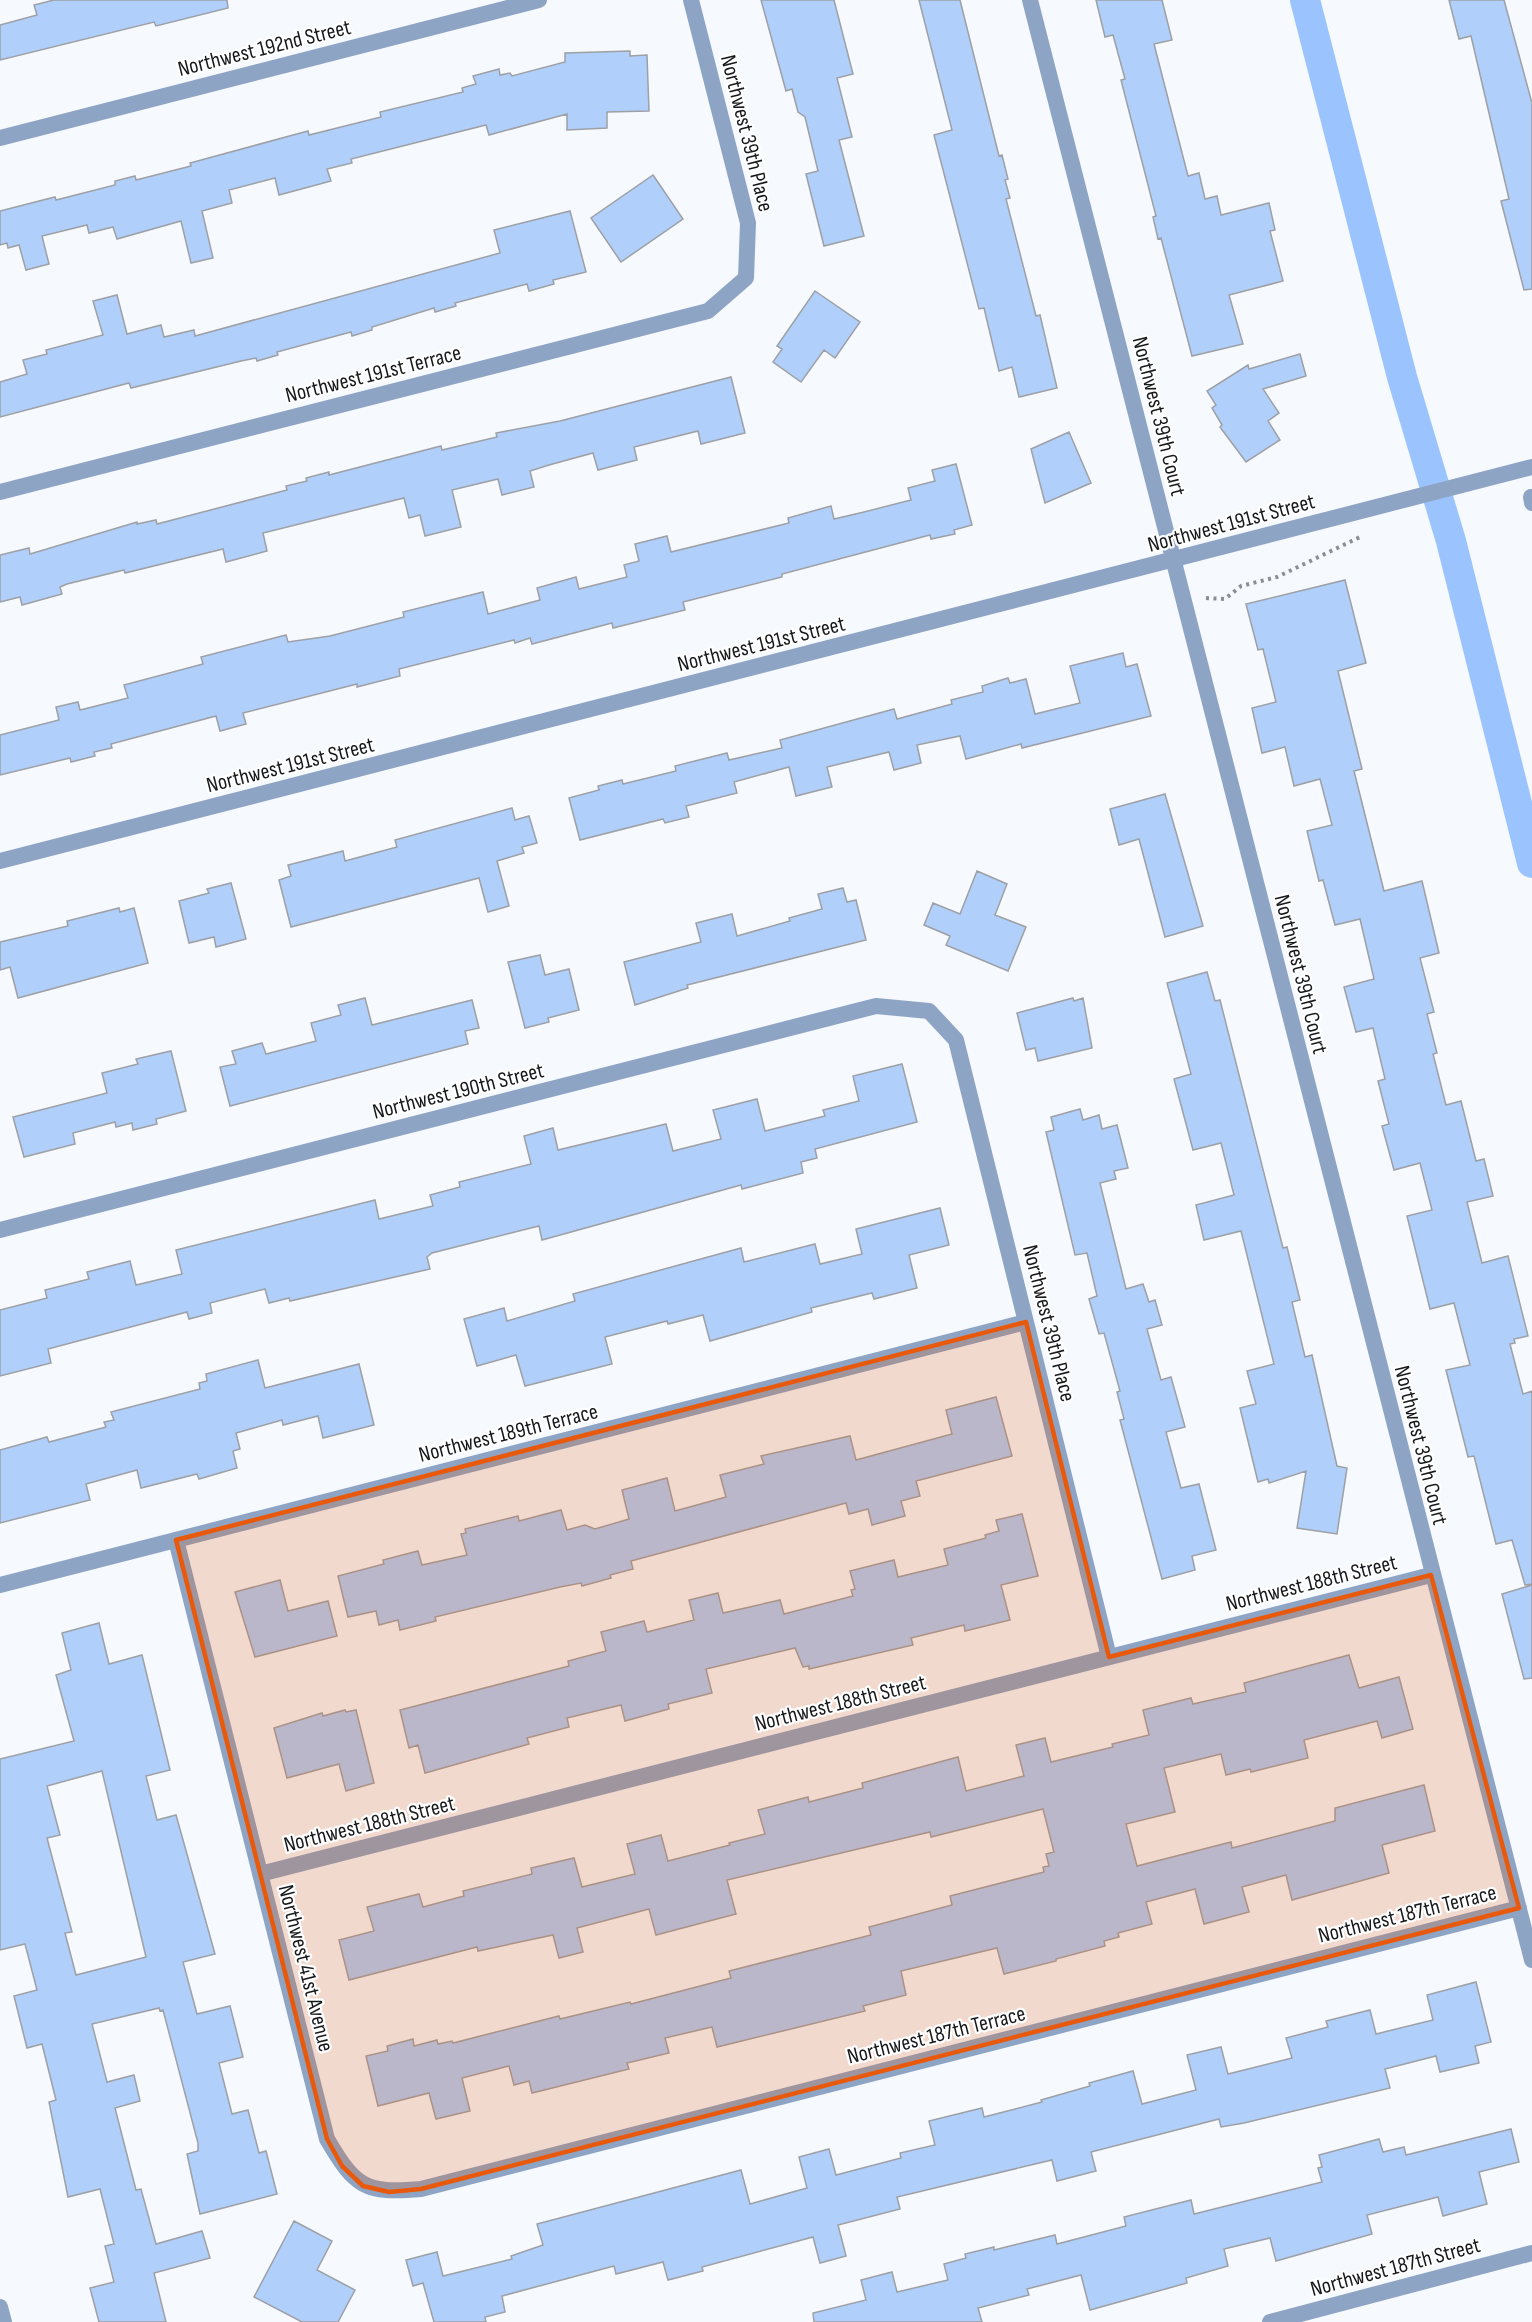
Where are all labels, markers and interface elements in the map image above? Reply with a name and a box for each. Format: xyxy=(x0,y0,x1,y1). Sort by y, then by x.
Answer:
street label: Northwest 192nd Street xyxy=(175,14,354,83)
street label: Northwest 39th Place xyxy=(714,52,779,214)
street label: Northwest 39th Court xyxy=(1126,334,1191,499)
street label: Northwest 191st Terrace xyxy=(283,340,464,409)
street label: Northwest 191st Street xyxy=(1145,488,1318,559)
street label: Northwest 191st Street xyxy=(675,610,848,678)
street label: Northwest 191st Street xyxy=(204,731,377,799)
street label: Northwest 39th Court xyxy=(1268,892,1333,1057)
street label: Northwest 190th Street xyxy=(370,1057,547,1126)
street label: Northwest 39th Place xyxy=(1016,1242,1081,1404)
street label: Northwest 39th Court xyxy=(1388,1363,1453,1528)
street label: Northwest 189th Terrace xyxy=(416,1398,601,1469)
street label: Northwest 188th Street xyxy=(1223,1549,1400,1618)
street label: Northwest 188th Street xyxy=(752,1669,929,1738)
street label: Northwest 188th Street xyxy=(281,1790,458,1859)
street label: Northwest 187th Terrace xyxy=(1315,1879,1499,1950)
street label: Northwest 41st Avenue xyxy=(272,1882,339,2055)
street label: Northwest 187th Terrace xyxy=(844,2000,1028,2071)
street label: Northwest 187th Street xyxy=(1308,2232,1483,2303)

